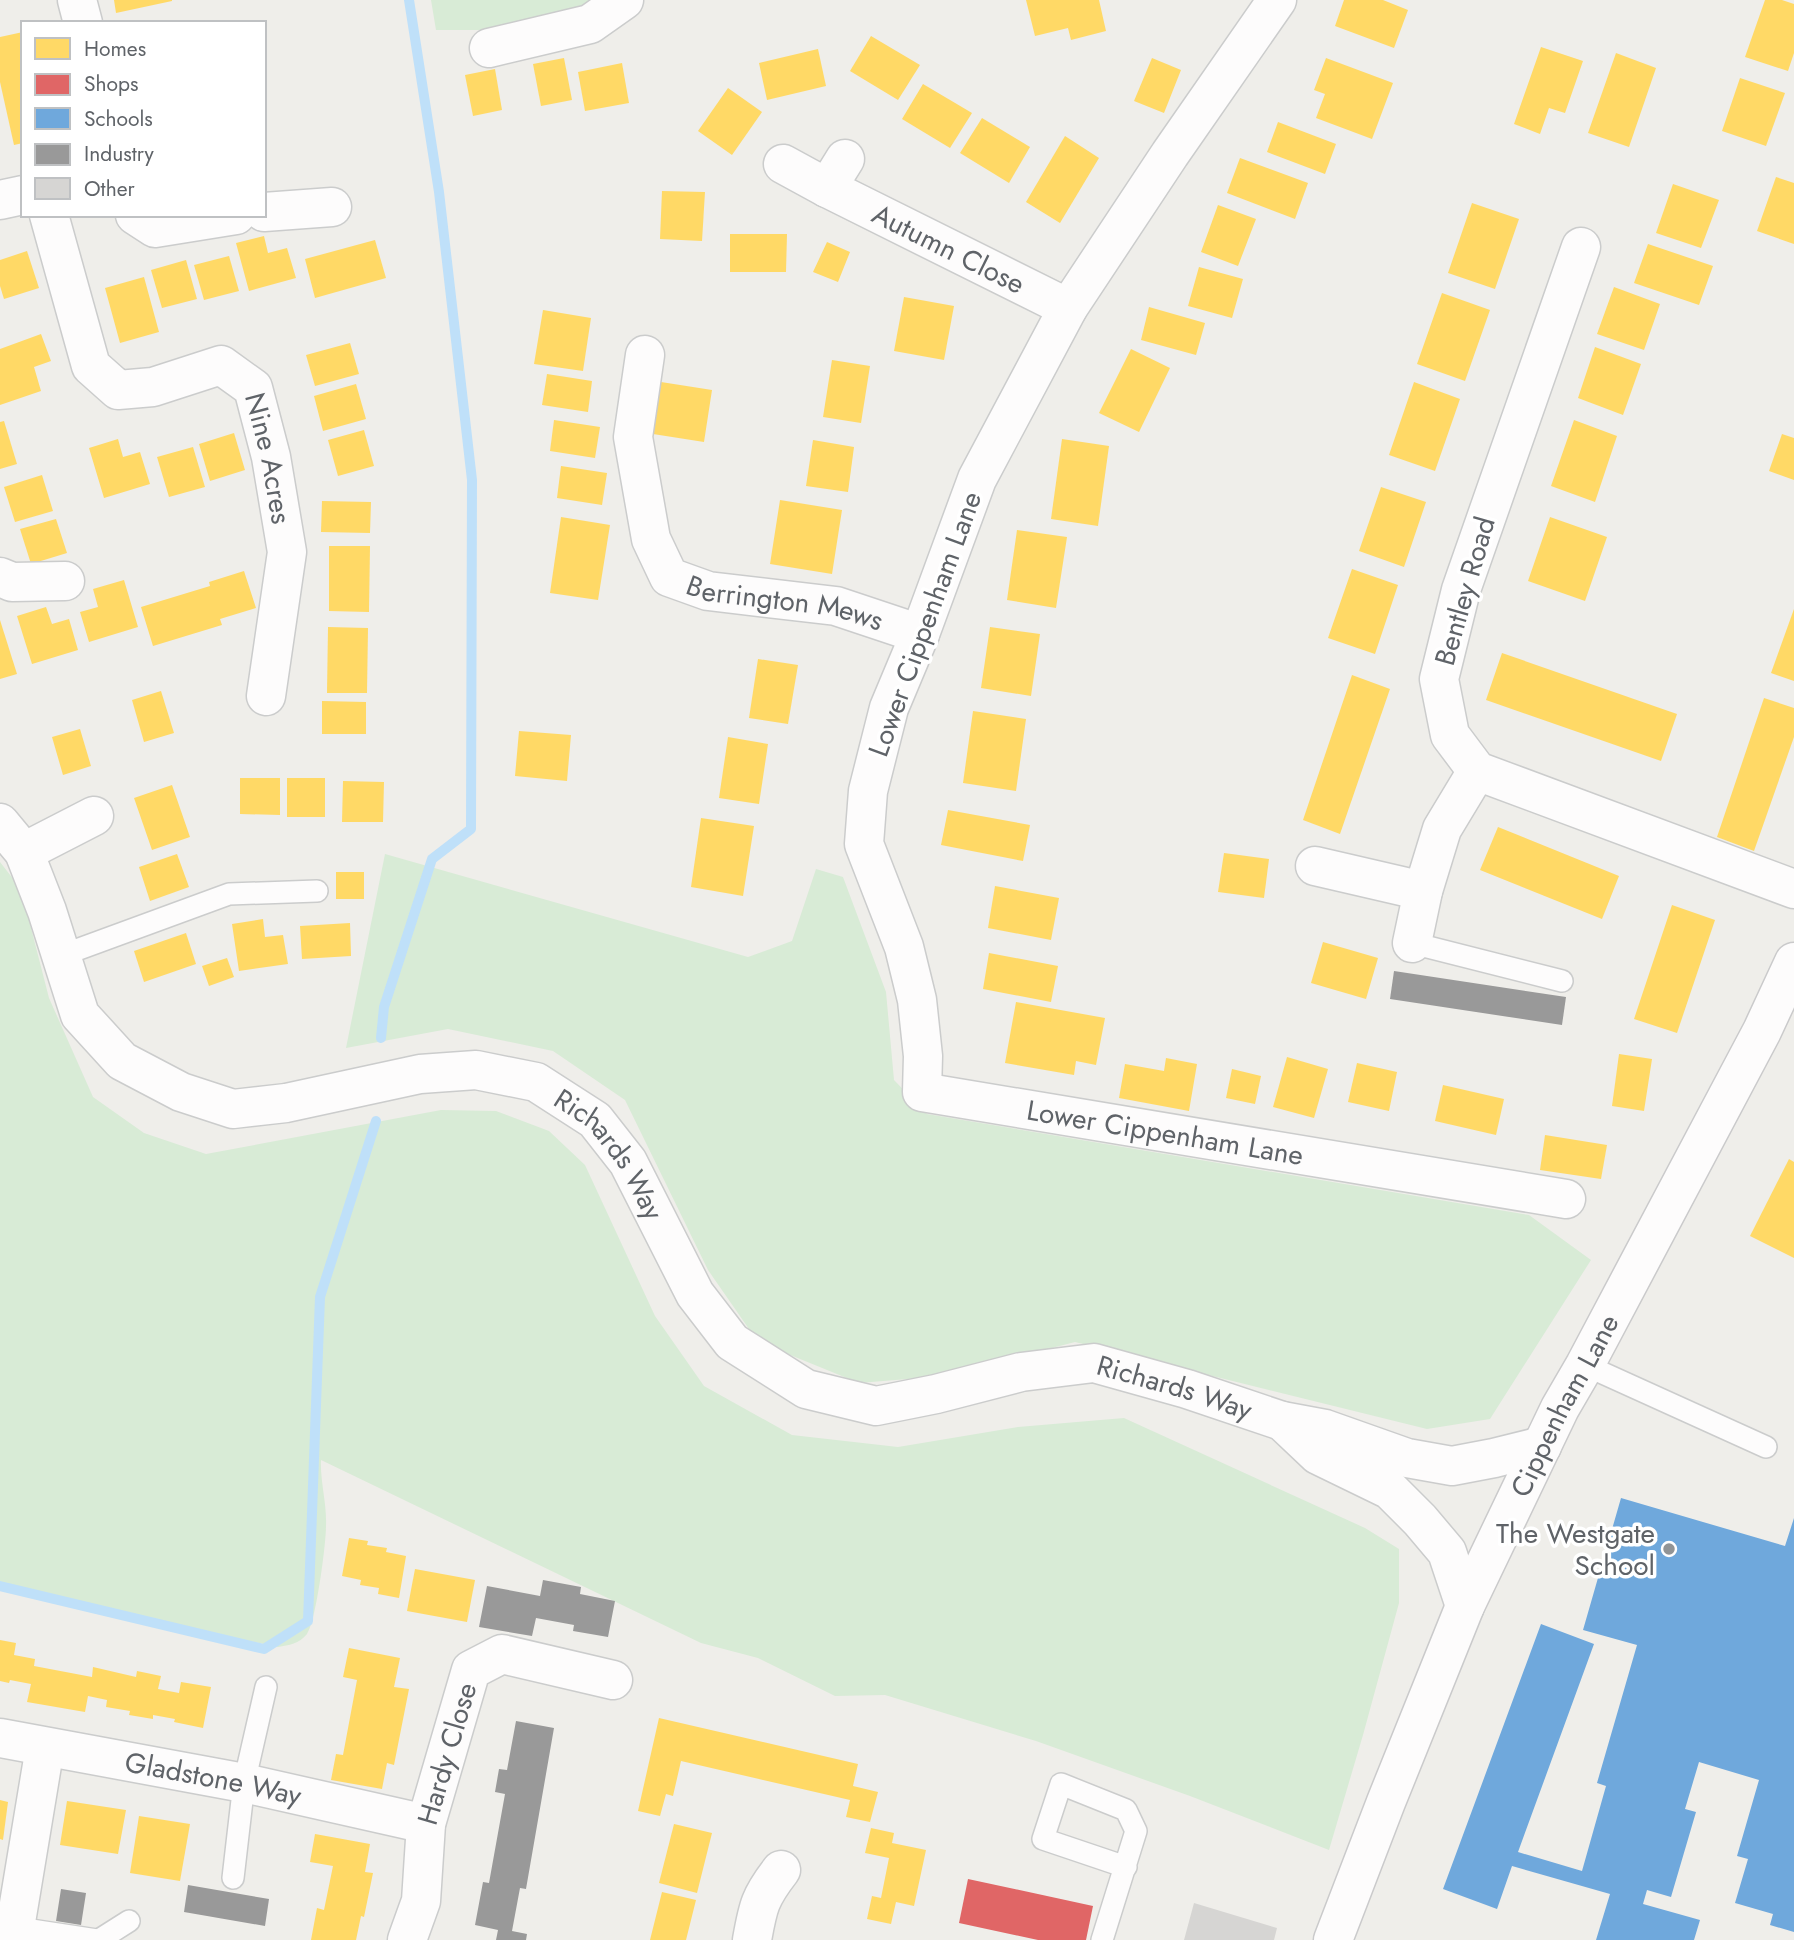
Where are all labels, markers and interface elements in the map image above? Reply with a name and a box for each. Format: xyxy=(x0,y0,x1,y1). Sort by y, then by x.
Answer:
legend xyxy=(21,21,266,217)
text: Homes xyxy=(84,34,146,64)
text: Shops xyxy=(84,69,138,99)
text: Schools xyxy=(84,104,153,134)
text: Industry xyxy=(84,139,155,169)
text: Other xyxy=(84,174,135,204)
street label: Autumn Close xyxy=(865,193,1032,304)
street label: Nine Acres xyxy=(235,388,302,527)
street label: Lower Cippenham Lane xyxy=(858,486,992,762)
street label: Bentley Road xyxy=(1424,512,1506,670)
street label: Berrington Mews xyxy=(681,564,889,641)
street label: Richards Way xyxy=(546,1078,675,1227)
street label: Lower Cippenham Lane xyxy=(1024,1089,1306,1176)
street label: Cippenham Lane xyxy=(1500,1307,1629,1504)
street label: Richards Way xyxy=(1092,1344,1258,1430)
place label: The Westgate School xyxy=(1496,1513,1655,1586)
marker: The Westgate School xyxy=(1661,1541,1677,1557)
street label: Hardy Close xyxy=(406,1678,487,1830)
street label: Gladstone Way xyxy=(122,1741,306,1816)

